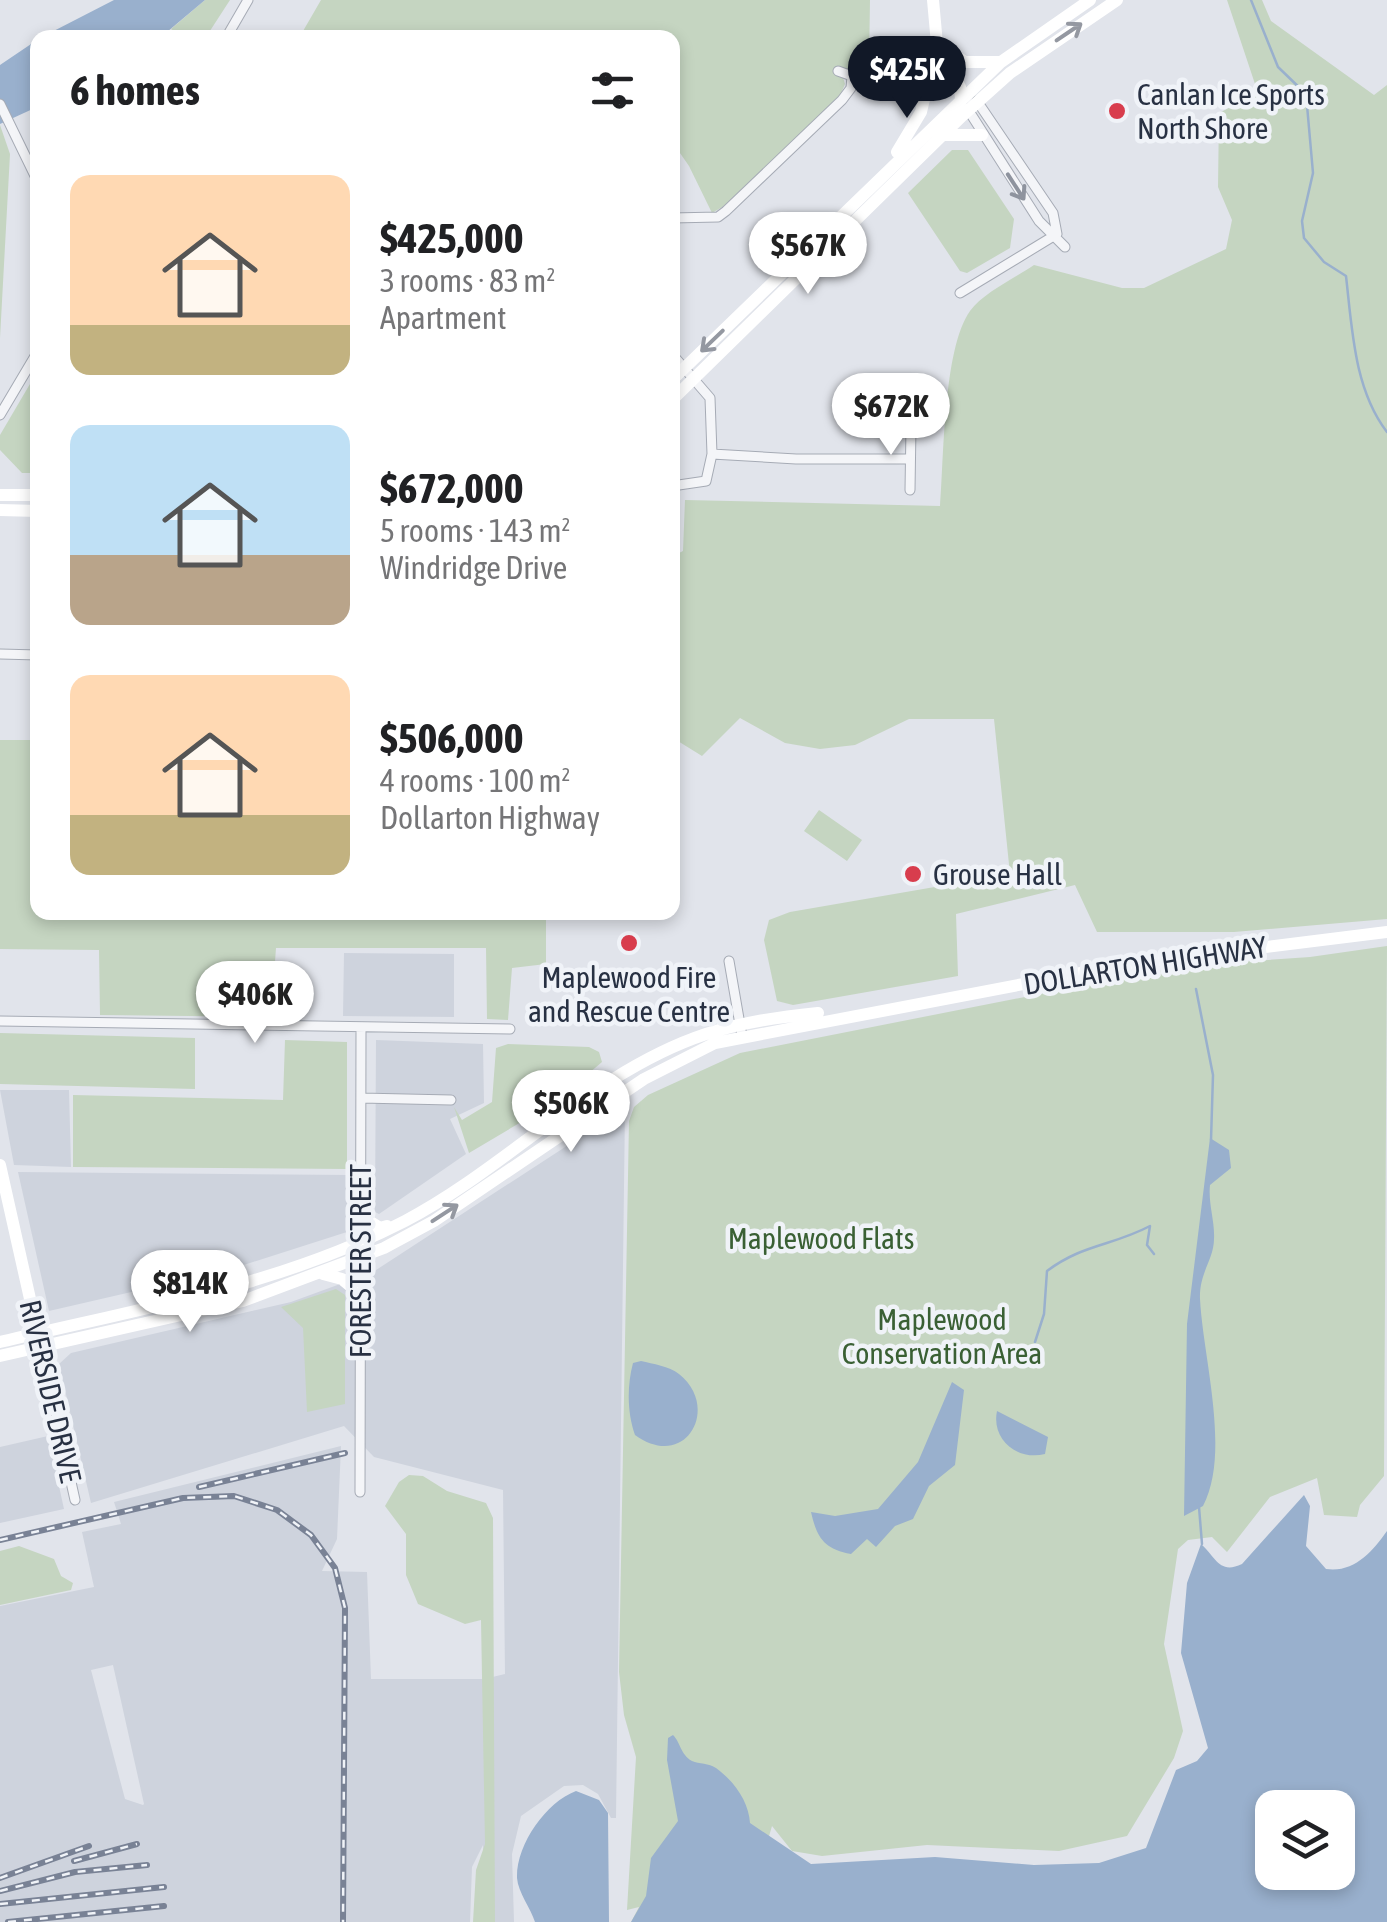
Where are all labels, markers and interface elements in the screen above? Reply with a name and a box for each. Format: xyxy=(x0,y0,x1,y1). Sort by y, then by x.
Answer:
one-way arrow xyxy=(1054,22,1082,43)
pin: $425K xyxy=(837,36,977,121)
text: $425K xyxy=(870,50,944,87)
icon: filters xyxy=(585,63,640,118)
text: 6 homes xyxy=(70,66,200,114)
place label: Canlan Ice Sports North Shore xyxy=(1137,77,1325,145)
marker: Canlan Ice Sports North Shore xyxy=(1106,100,1128,122)
one-way arrow xyxy=(1006,173,1027,201)
pin: $567K xyxy=(738,212,878,297)
text: $425,000 xyxy=(380,214,524,262)
icon: home xyxy=(150,215,270,335)
text: $567K xyxy=(771,226,845,263)
text: 3 rooms · 83 m² xyxy=(380,262,555,299)
text: Apartment xyxy=(380,299,506,336)
one-way arrow xyxy=(701,329,725,353)
pin: $672K xyxy=(821,373,961,458)
text: $672K xyxy=(854,387,928,424)
text: $672,000 xyxy=(380,464,524,512)
icon: home xyxy=(150,465,270,585)
text: 5 rooms · 143 m² xyxy=(380,512,570,549)
text: Windridge Drive xyxy=(380,549,567,586)
text: $506,000 xyxy=(380,714,524,762)
icon: home xyxy=(150,715,270,835)
text: 4 rooms · 100 m² xyxy=(380,762,570,799)
text: Dollarton Highway xyxy=(380,799,600,836)
place label: Grouse Hall xyxy=(933,857,1062,891)
marker: Grouse Hall xyxy=(902,863,924,885)
street label: DOLLARTON HIGHWAY xyxy=(1021,929,1269,1001)
marker: Maplewood Fire and Rescue Centre xyxy=(618,932,640,954)
place label: Maplewood Fire and Rescue Centre xyxy=(528,960,730,1028)
pin: $406K xyxy=(185,961,325,1046)
text: $406K xyxy=(218,975,292,1012)
pin: $506K xyxy=(501,1070,641,1155)
text: $506K xyxy=(534,1084,608,1121)
street label: FORESTER STREET xyxy=(343,1164,377,1358)
one-way arrow xyxy=(431,1203,459,1224)
park label: Maplewood Flats xyxy=(728,1221,914,1255)
pin: $814K xyxy=(120,1250,260,1335)
text: $814K xyxy=(153,1264,227,1301)
street label: RIVERSIDE DRIVE xyxy=(14,1297,89,1486)
park label: Maplewood Conservation Area xyxy=(842,1302,1042,1370)
map controls xyxy=(1255,1790,1355,1890)
button: layers xyxy=(1255,1790,1355,1890)

